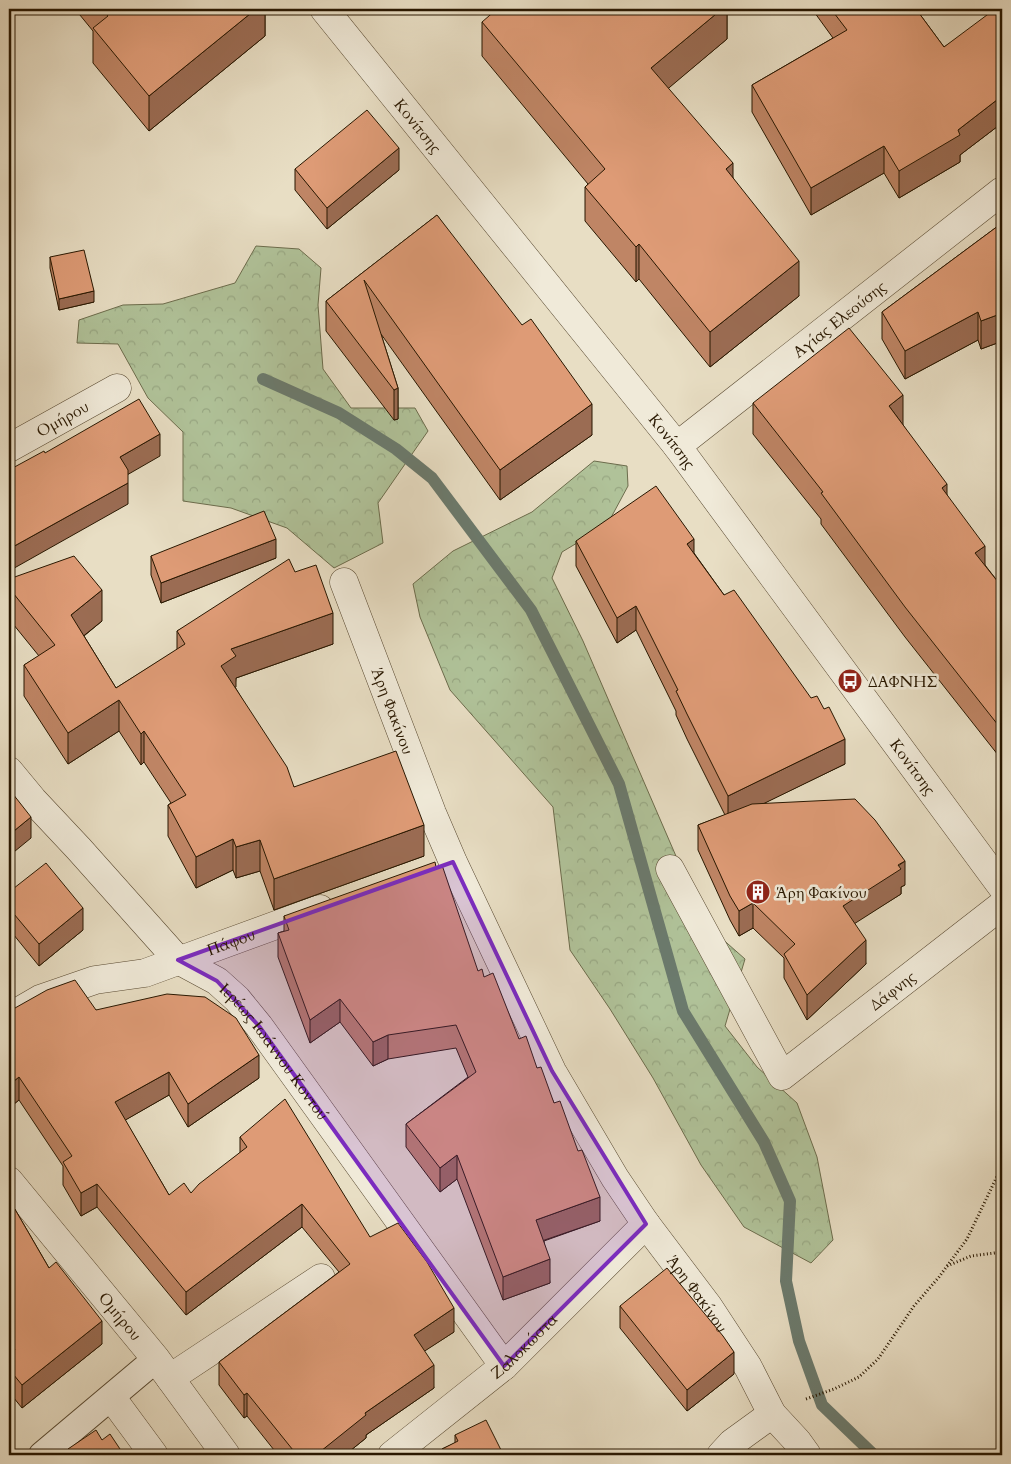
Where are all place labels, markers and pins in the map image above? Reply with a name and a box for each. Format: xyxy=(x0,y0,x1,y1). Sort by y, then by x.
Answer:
bus stop icon: ΔΑΦΝΗΣ xyxy=(837,668,863,694)
place label: ΔΑΦΝΗΣ xyxy=(868,671,937,693)
building icon: Άρη Φακίνου xyxy=(745,879,771,905)
place label: Άρη Φακίνου xyxy=(776,882,867,904)

